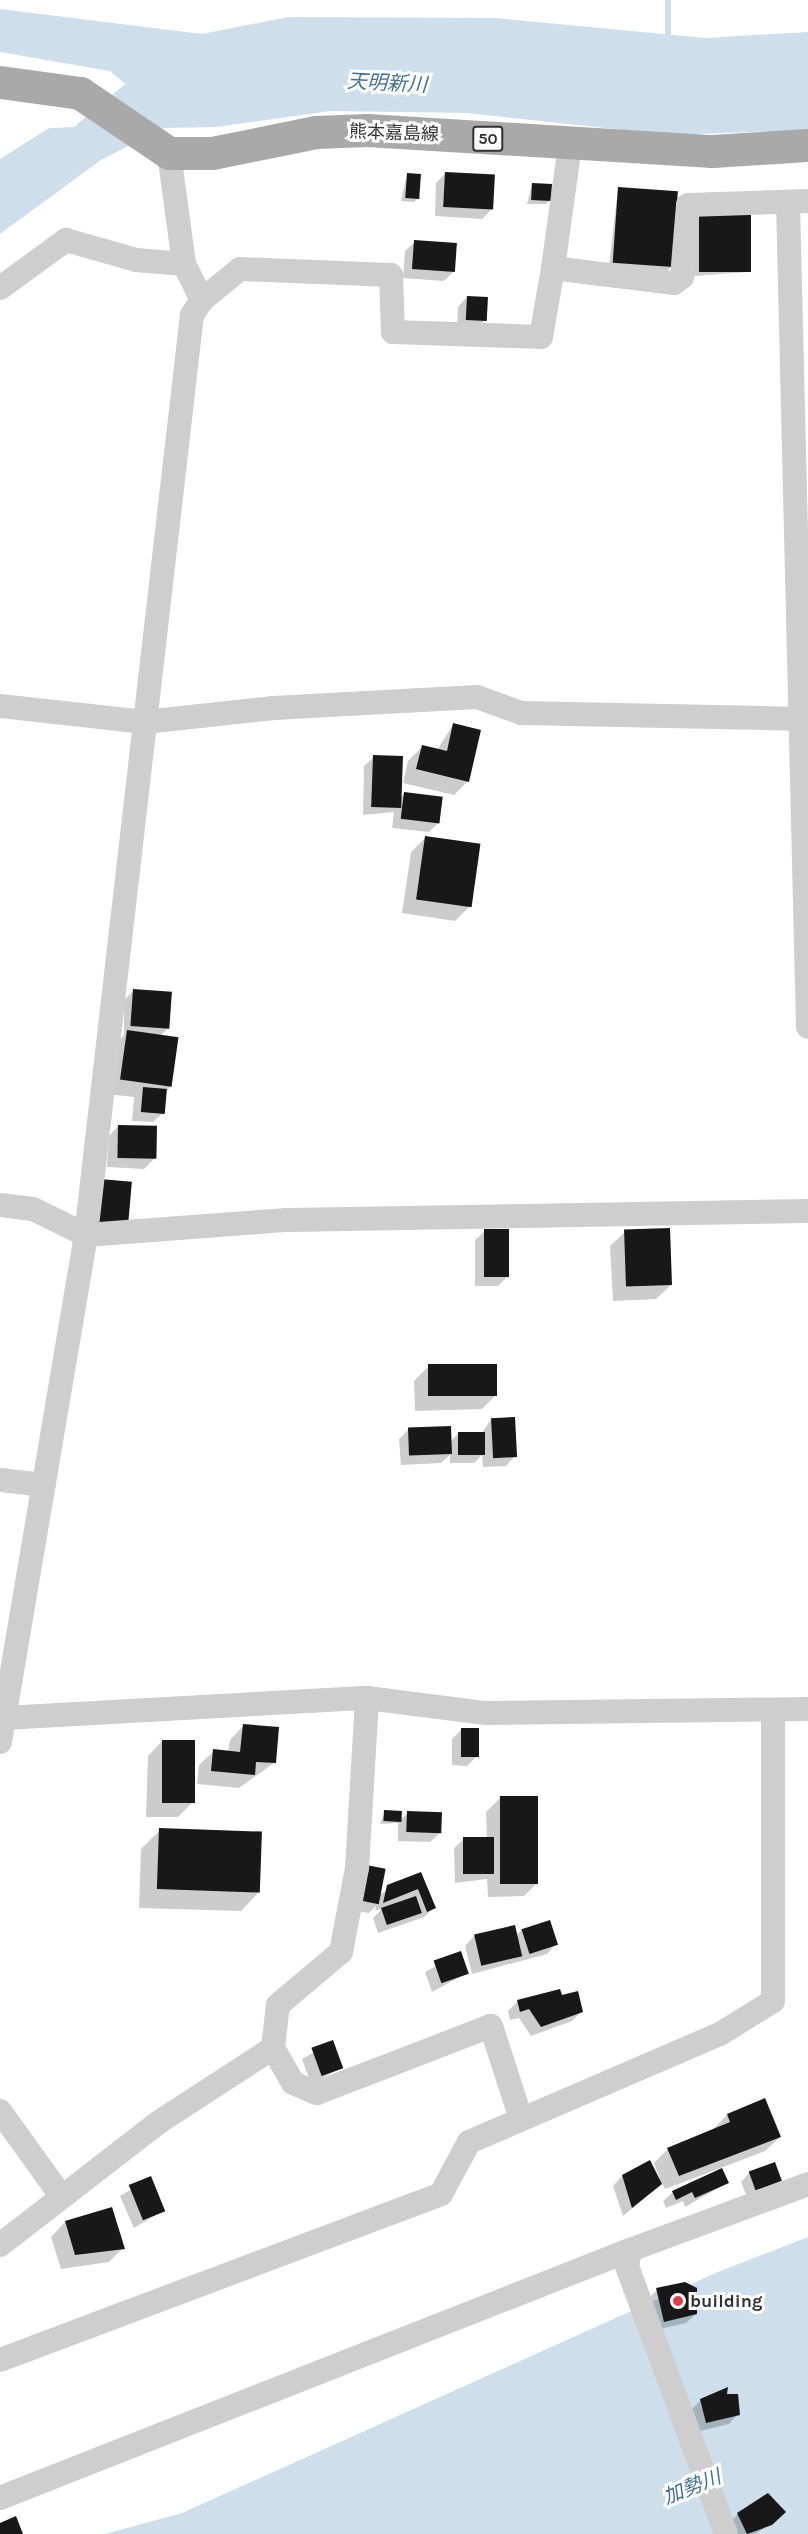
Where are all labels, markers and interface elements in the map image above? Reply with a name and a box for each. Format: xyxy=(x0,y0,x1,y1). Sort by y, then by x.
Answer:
water label: 天明新川 xyxy=(346,69,428,97)
street label: 熊本嘉島線 xyxy=(349,121,439,145)
road number: 50 xyxy=(472,126,504,152)
place label: building xyxy=(690,2290,762,2312)
marker: building xyxy=(671,2294,685,2308)
water label: 加勢川 xyxy=(660,2465,724,2509)

